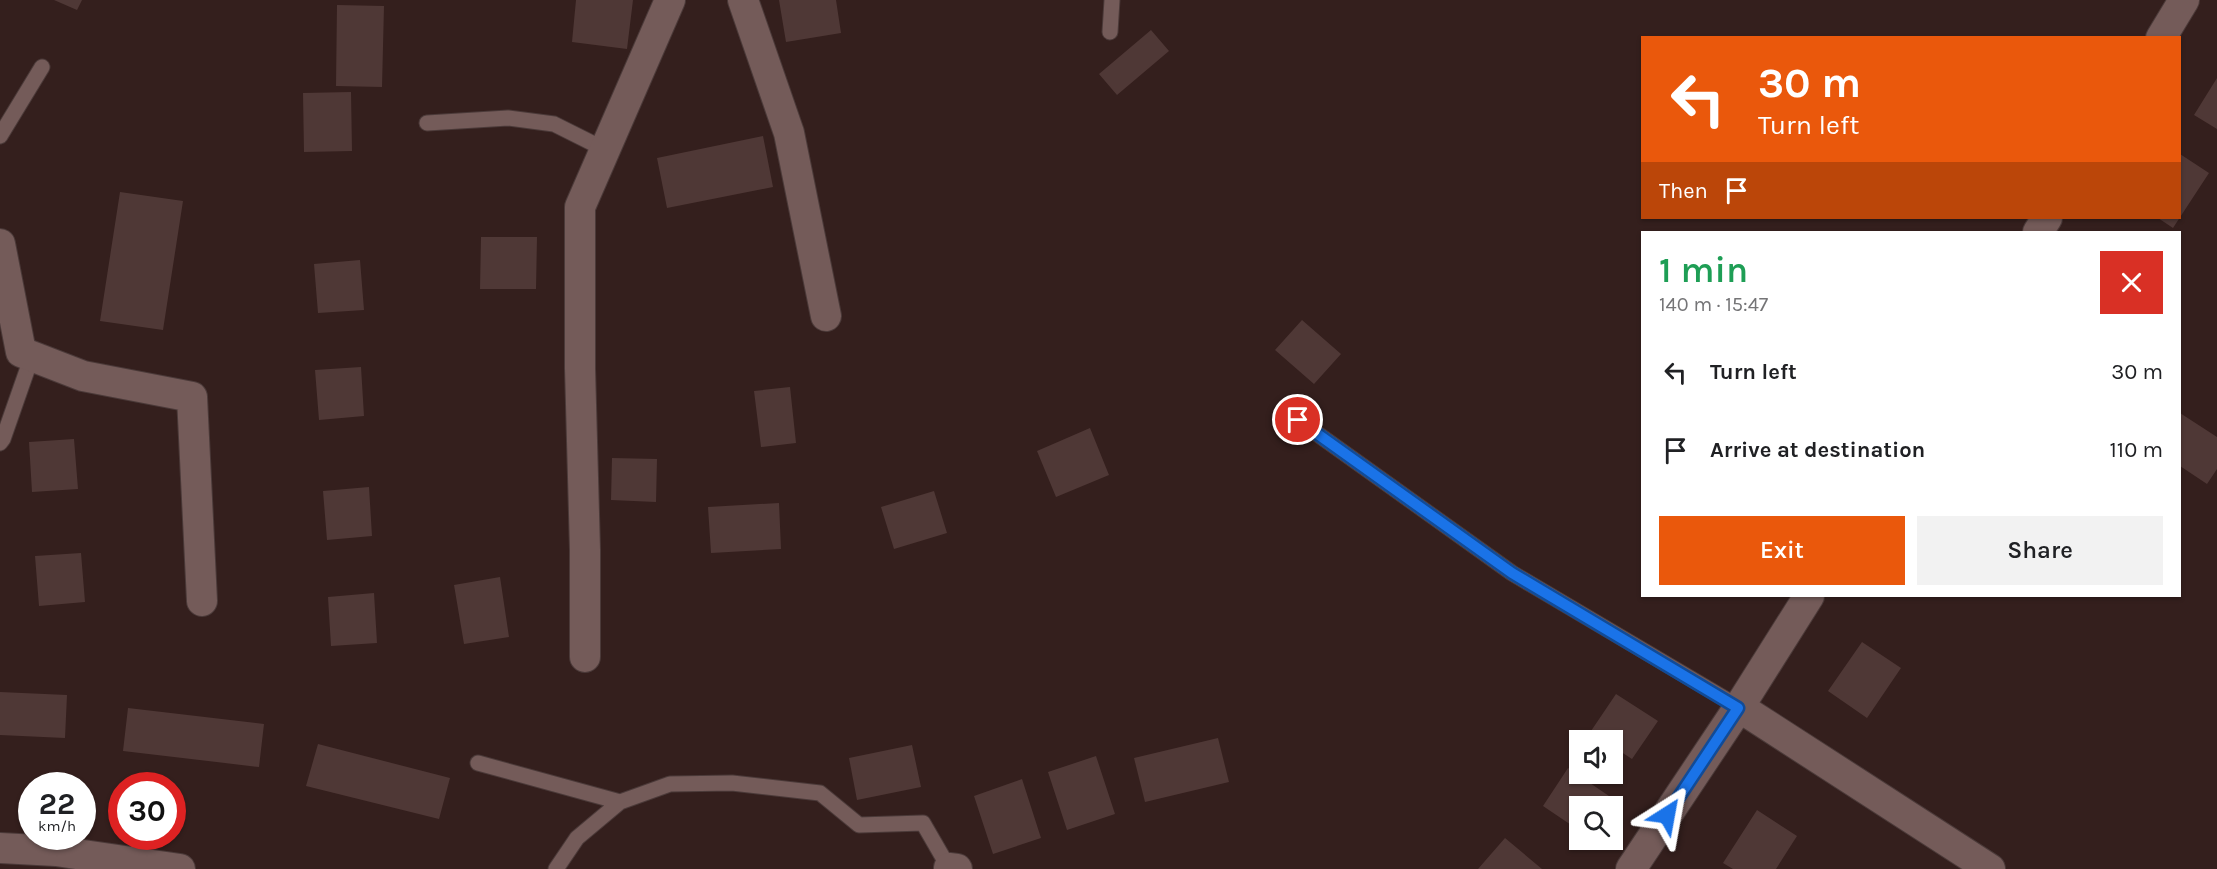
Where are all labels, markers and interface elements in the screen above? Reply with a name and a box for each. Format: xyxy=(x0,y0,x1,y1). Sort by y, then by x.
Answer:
text: 30 m xyxy=(1758,58,1861,108)
icon: left xyxy=(1659,60,1737,138)
text: Turn left xyxy=(1758,109,1859,141)
icon: arrive xyxy=(1720,174,1753,207)
text: Then xyxy=(1659,178,1708,204)
text: 1 min xyxy=(1659,249,1748,291)
button: close xyxy=(2100,251,2163,314)
text: 140 m · 15:47 xyxy=(1659,293,1768,316)
icon: left xyxy=(1659,356,1692,389)
text: Turn left xyxy=(1710,359,1797,385)
text: 30 m xyxy=(2111,359,2163,385)
pin xyxy=(1272,394,1323,445)
icon: arrive xyxy=(1281,403,1314,436)
icon: arrive xyxy=(1659,434,1692,467)
text: Arrive at destination xyxy=(1710,437,1925,463)
text: 110 m xyxy=(2110,437,2163,463)
button: Exit xyxy=(1659,516,1905,585)
button: Share xyxy=(1917,516,2163,585)
map controls xyxy=(1569,730,1623,850)
button: sound xyxy=(1569,730,1623,784)
speed limit sign: 30 xyxy=(108,772,186,850)
position arrow xyxy=(1635,783,1699,847)
text: 22 xyxy=(39,786,75,822)
button: search xyxy=(1569,796,1623,850)
text: km/h xyxy=(38,817,76,835)

